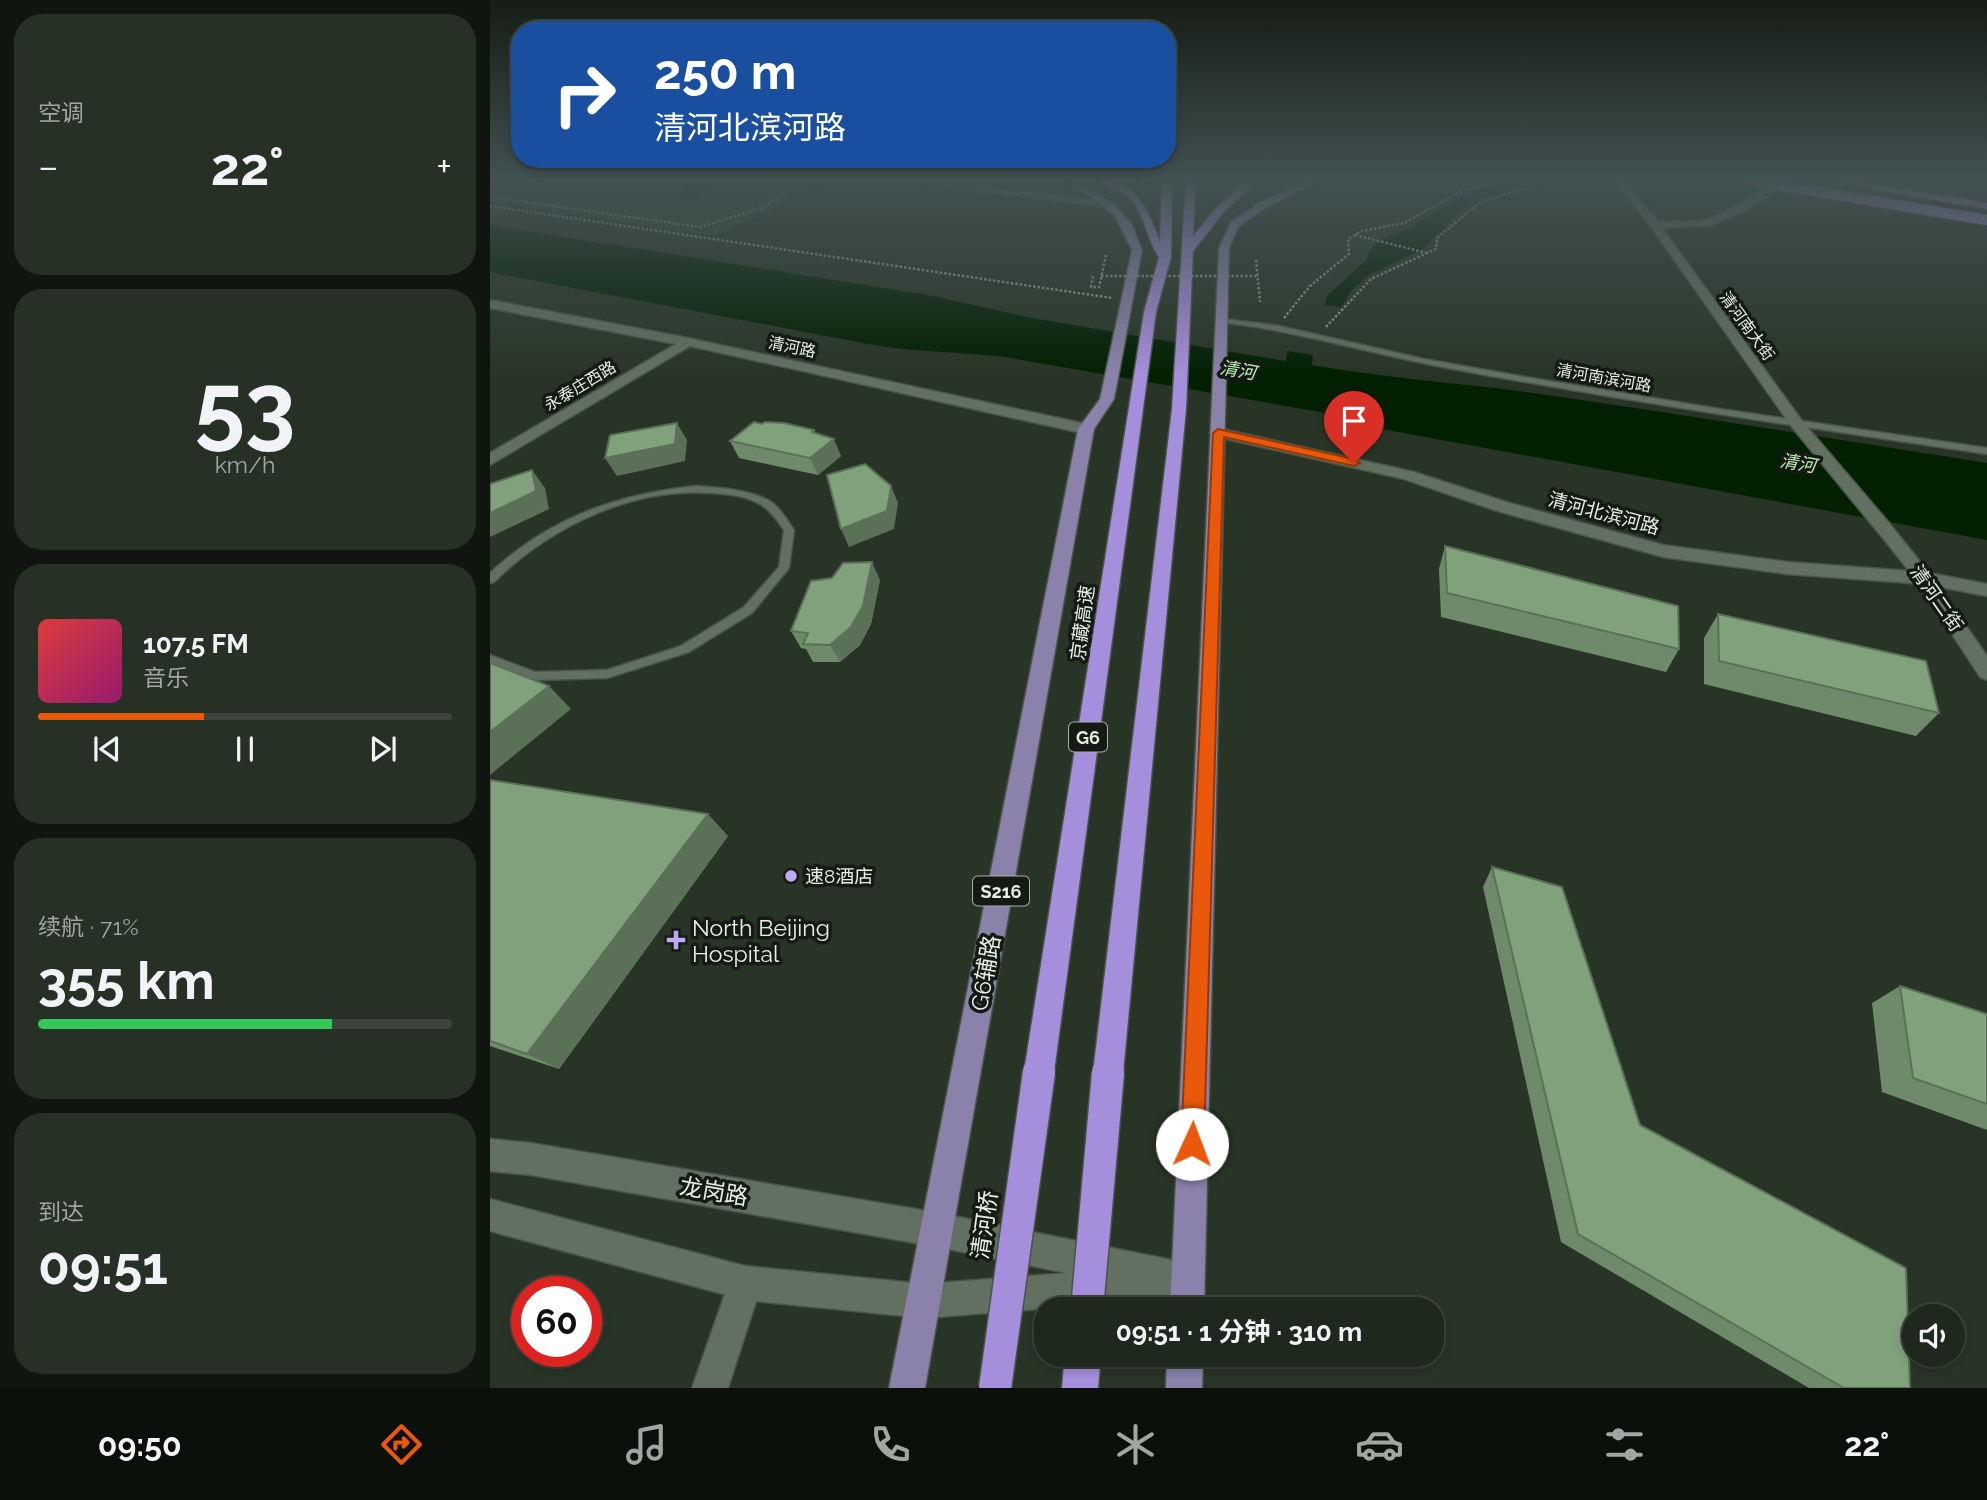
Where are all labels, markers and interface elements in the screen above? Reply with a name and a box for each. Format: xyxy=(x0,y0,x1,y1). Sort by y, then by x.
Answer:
text: 250 m xyxy=(654,43,796,100)
icon: right xyxy=(539,49,630,140)
text: 空调 xyxy=(38,99,84,126)
text: 清河北滨河路 xyxy=(654,109,846,146)
text: 22° xyxy=(211,136,284,197)
text: − xyxy=(38,144,58,189)
text: + xyxy=(436,144,452,189)
street label: 清河南大街 xyxy=(1716,288,1778,364)
street label: 清河路 xyxy=(767,333,817,361)
text: 53 xyxy=(194,352,296,459)
street label: 永泰庄西路 xyxy=(541,357,619,415)
water label: 清河 xyxy=(1219,357,1260,384)
street label: 清河南滨河路 xyxy=(1555,360,1653,396)
pin xyxy=(1324,391,1384,463)
icon: arrive xyxy=(1335,402,1373,440)
water label: 清河 xyxy=(1779,450,1820,477)
text: km/h xyxy=(215,451,275,478)
street label: 清河北滨河路 xyxy=(1546,488,1662,538)
street label: 清河二街 xyxy=(1906,561,1968,635)
street label: 京藏高速 xyxy=(1066,584,1098,662)
text: 107.5 FM xyxy=(143,629,249,659)
text: 音乐 xyxy=(143,664,189,691)
road number: G6 xyxy=(1069,722,1107,752)
icon: previous xyxy=(88,730,126,768)
icon: pause xyxy=(226,730,264,768)
icon: next xyxy=(364,730,402,768)
place label: 速8酒店 xyxy=(805,865,873,887)
marker: 速8酒店 xyxy=(783,868,799,884)
road number: S216 xyxy=(973,876,1029,906)
text: 续航 · 71% xyxy=(38,913,139,940)
place label: North Beijing Hospital xyxy=(692,914,830,967)
marker: North Beijing Hospital xyxy=(666,930,686,950)
street label: G6辅路 xyxy=(965,933,1005,1013)
text: 355 km xyxy=(38,950,215,1011)
position arrow xyxy=(1155,1107,1229,1181)
street label: 龙岗路 xyxy=(678,1172,750,1210)
street label: 清河桥 xyxy=(966,1189,1002,1261)
text: 到达 xyxy=(38,1198,84,1225)
text: 09:51 xyxy=(38,1235,168,1296)
speed limit sign: 60 xyxy=(511,1276,602,1367)
map controls xyxy=(1902,1304,1965,1367)
button: sound xyxy=(1902,1304,1965,1367)
text: 09:51 · 1 分钟 · 310 m xyxy=(1116,1317,1362,1347)
icon: directions xyxy=(377,1420,426,1469)
icon: music xyxy=(622,1420,671,1469)
icon: phone xyxy=(866,1420,915,1469)
icon: climate xyxy=(1111,1420,1160,1469)
icon: car xyxy=(1355,1420,1404,1469)
icon: filters xyxy=(1600,1420,1649,1469)
text: 09:50 xyxy=(98,1426,182,1463)
text: 22° xyxy=(1844,1426,1889,1463)

